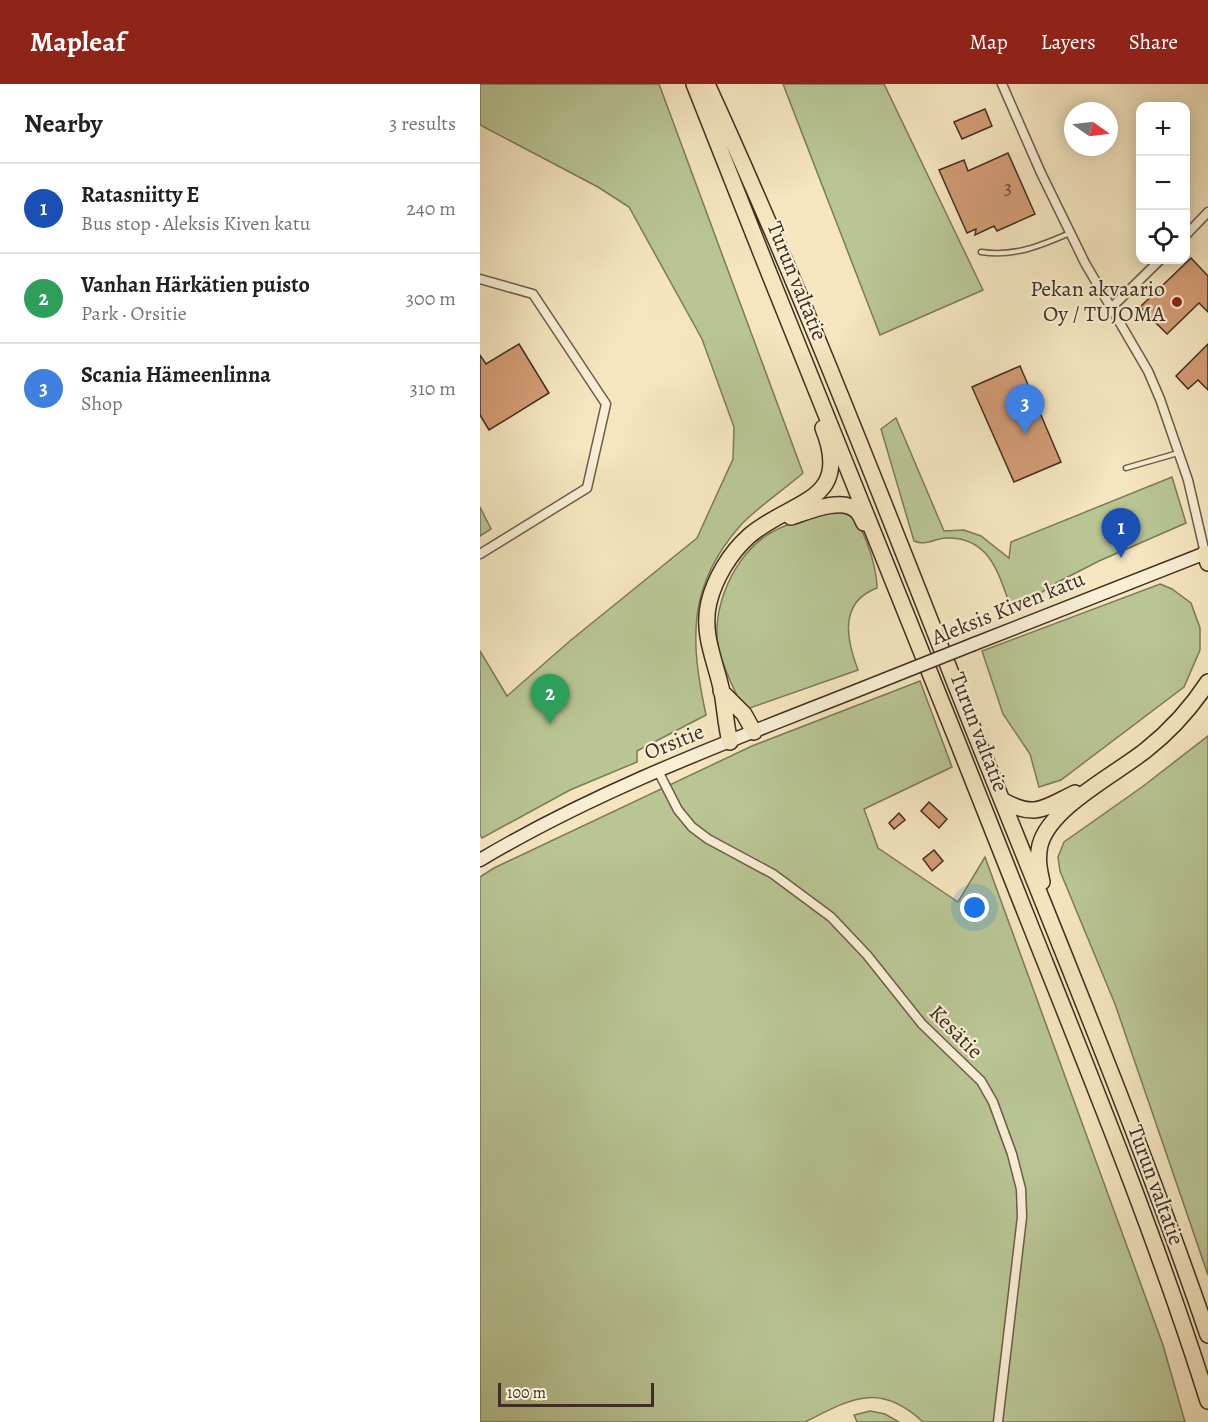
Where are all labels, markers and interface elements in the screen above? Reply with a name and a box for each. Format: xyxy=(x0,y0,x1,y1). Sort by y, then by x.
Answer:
text: Mapleaf xyxy=(30,23,125,61)
text: Map xyxy=(969,28,1008,56)
text: Layers xyxy=(1041,28,1096,56)
text: Share xyxy=(1129,28,1178,56)
north arrow xyxy=(1064,102,1118,156)
map controls xyxy=(1136,102,1190,264)
button: + xyxy=(1136,102,1190,156)
text: Nearby xyxy=(24,106,103,141)
text: 3 results xyxy=(389,110,456,137)
button: − xyxy=(1136,156,1190,210)
house number: 3 xyxy=(1004,174,1012,201)
text: Ratasniitty E xyxy=(81,180,199,210)
text: 1 xyxy=(40,195,47,222)
text: 240 m xyxy=(406,195,456,222)
text: Bus stop · Aleksis Kiven katu xyxy=(81,210,310,237)
button: locate xyxy=(1136,210,1190,264)
street label: Turun valtatie xyxy=(760,217,834,345)
text: Vanhan Härkätien puisto xyxy=(81,270,310,300)
place label: Pekan akvaario Oy / TUJOMA xyxy=(1030,274,1166,329)
text: 2 xyxy=(39,285,48,312)
text: 300 m xyxy=(406,285,456,312)
marker: Pekan akvaario Oy / TUJOMA xyxy=(1170,295,1184,309)
text: Park · Orsitie xyxy=(81,300,187,327)
text: Scania Hämeenlinna xyxy=(81,360,271,390)
text: 3 xyxy=(39,375,48,402)
text: 310 m xyxy=(410,375,456,402)
pin: 3 xyxy=(1006,384,1044,434)
text: Shop xyxy=(81,390,123,417)
pin: 1 xyxy=(1102,508,1140,558)
street label: Aleksis Kiven katu xyxy=(926,564,1089,653)
street label: Turun valtatie xyxy=(942,668,1016,796)
pin: 2 xyxy=(530,674,570,724)
street label: Orsitie xyxy=(640,716,708,768)
your location xyxy=(960,893,989,922)
street label: Kesätie xyxy=(922,998,990,1066)
street label: Turun valtatie xyxy=(1120,1121,1192,1249)
scale bar xyxy=(498,1380,654,1408)
text: 100 m xyxy=(507,1382,546,1404)

